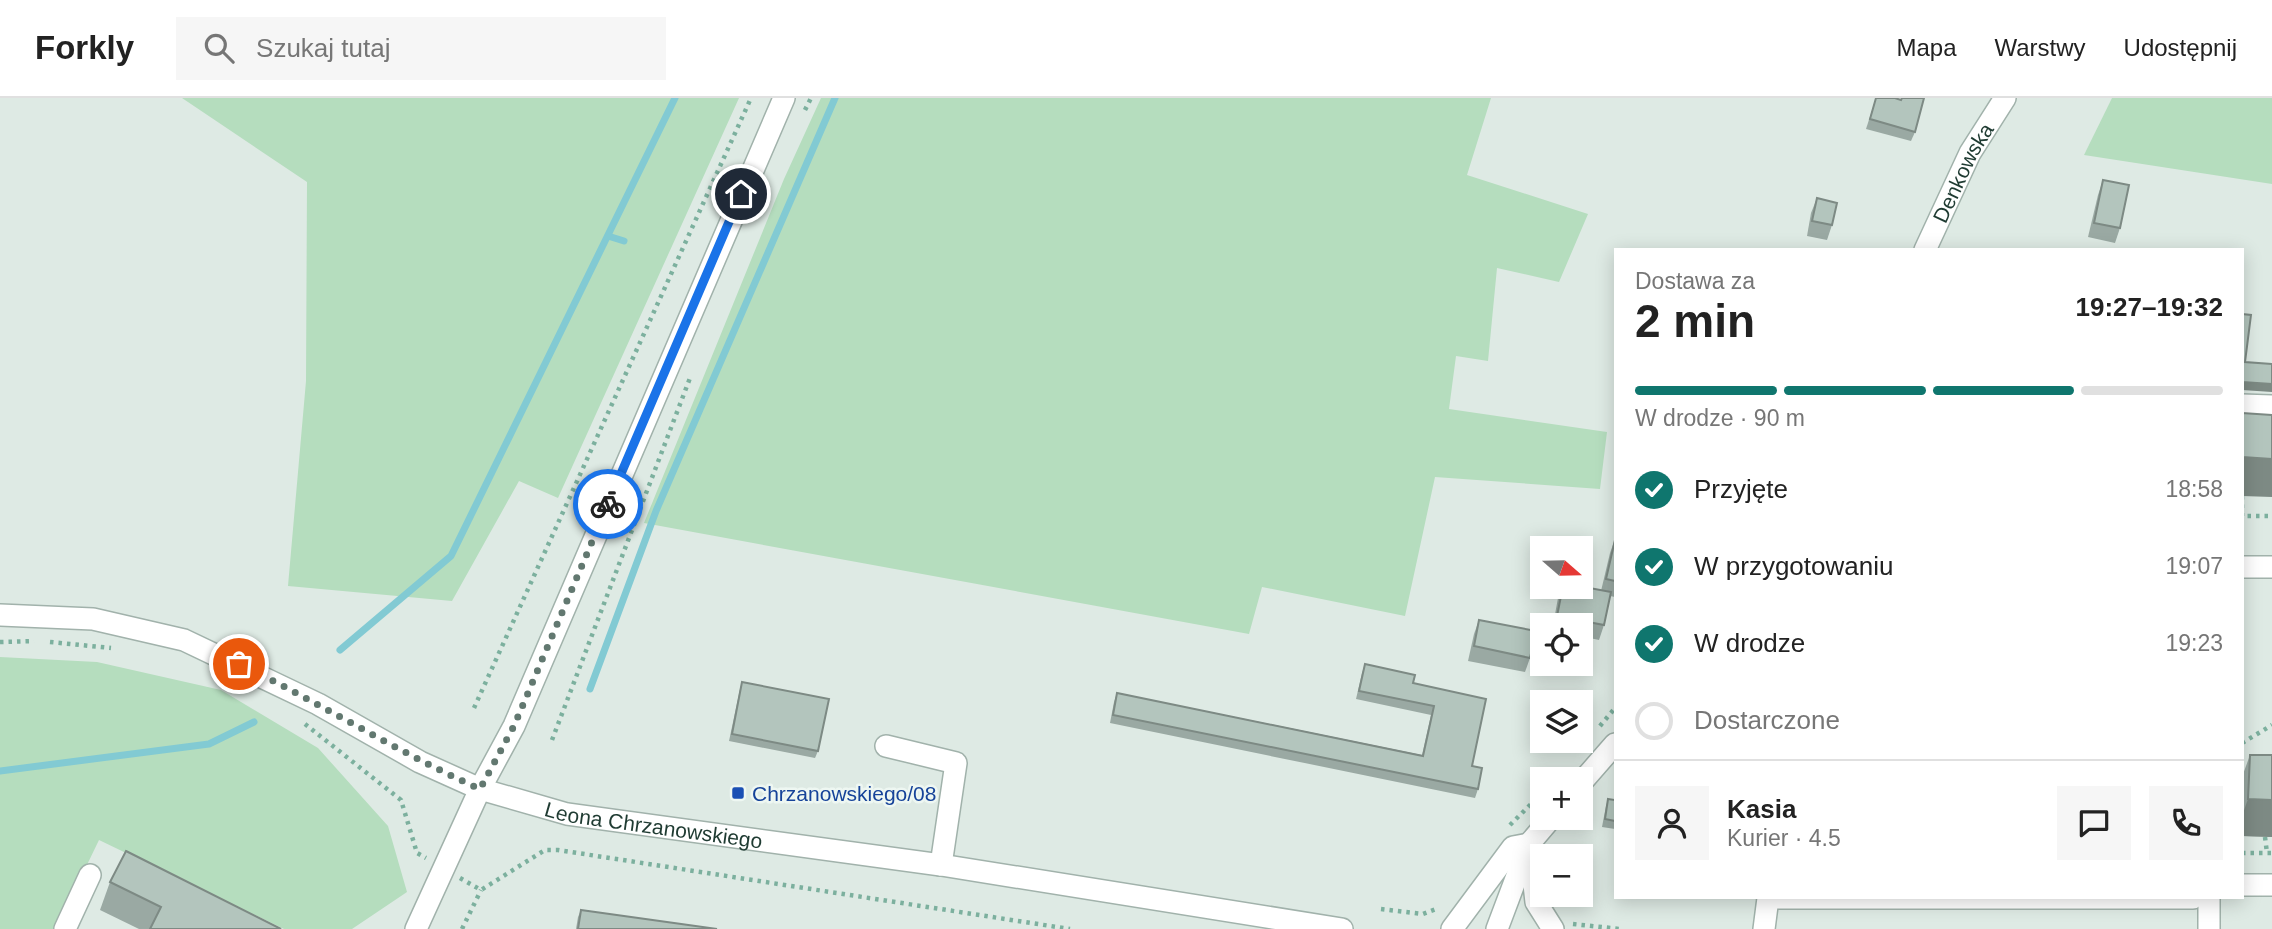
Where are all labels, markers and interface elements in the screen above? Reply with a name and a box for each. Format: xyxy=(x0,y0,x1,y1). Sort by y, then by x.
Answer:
search box xyxy=(176,17,666,80)
text: Forkly xyxy=(35,29,134,66)
icon: search xyxy=(200,29,238,67)
text: Szukaj tutaj xyxy=(256,33,390,63)
text: Mapa xyxy=(1896,34,1956,61)
text: Warstwy xyxy=(1994,34,2086,61)
text: Udostępnij xyxy=(2124,34,2237,61)
street label: Denkowska xyxy=(1928,118,1998,226)
pin xyxy=(711,164,771,224)
icon: home xyxy=(722,175,760,213)
text: Dostawa za xyxy=(1635,268,1755,294)
text: 19:27–19:32 xyxy=(2076,292,2223,322)
text: 2 min xyxy=(1635,295,1755,347)
text: W drodze · 90 m xyxy=(1635,405,1805,431)
courier xyxy=(573,469,643,539)
icon: check xyxy=(1635,471,1673,509)
text: Przyjęte xyxy=(1694,474,1788,504)
text: 18:58 xyxy=(2165,476,2223,502)
icon: bike xyxy=(589,485,627,523)
north arrow xyxy=(1530,536,1592,598)
map controls xyxy=(1530,536,1593,907)
icon: check xyxy=(1635,548,1673,586)
text: W przygotowaniu xyxy=(1694,551,1893,581)
text: 19:07 xyxy=(2165,553,2223,579)
button: locate xyxy=(1530,613,1593,676)
icon: check xyxy=(1635,625,1673,663)
text: W drodze xyxy=(1694,628,1805,658)
text: 19:23 xyxy=(2165,630,2223,656)
pin xyxy=(209,634,269,694)
icon: bag xyxy=(220,645,258,683)
button: layers xyxy=(1530,690,1593,753)
text: Dostarczone xyxy=(1694,705,1840,735)
button: + xyxy=(1530,767,1593,830)
place label: Chrzanowskiego/08 xyxy=(752,782,936,805)
marker: Chrzanowskiego/08 xyxy=(730,785,746,801)
button: person xyxy=(1635,786,1709,860)
button: chat xyxy=(2057,786,2131,860)
button: phone xyxy=(2149,786,2223,860)
text: Kasia xyxy=(1727,794,1796,824)
street label: Leona Chrzanowskiego xyxy=(542,797,764,852)
text: Kurier · 4.5 xyxy=(1727,825,1841,851)
button: − xyxy=(1530,844,1593,907)

